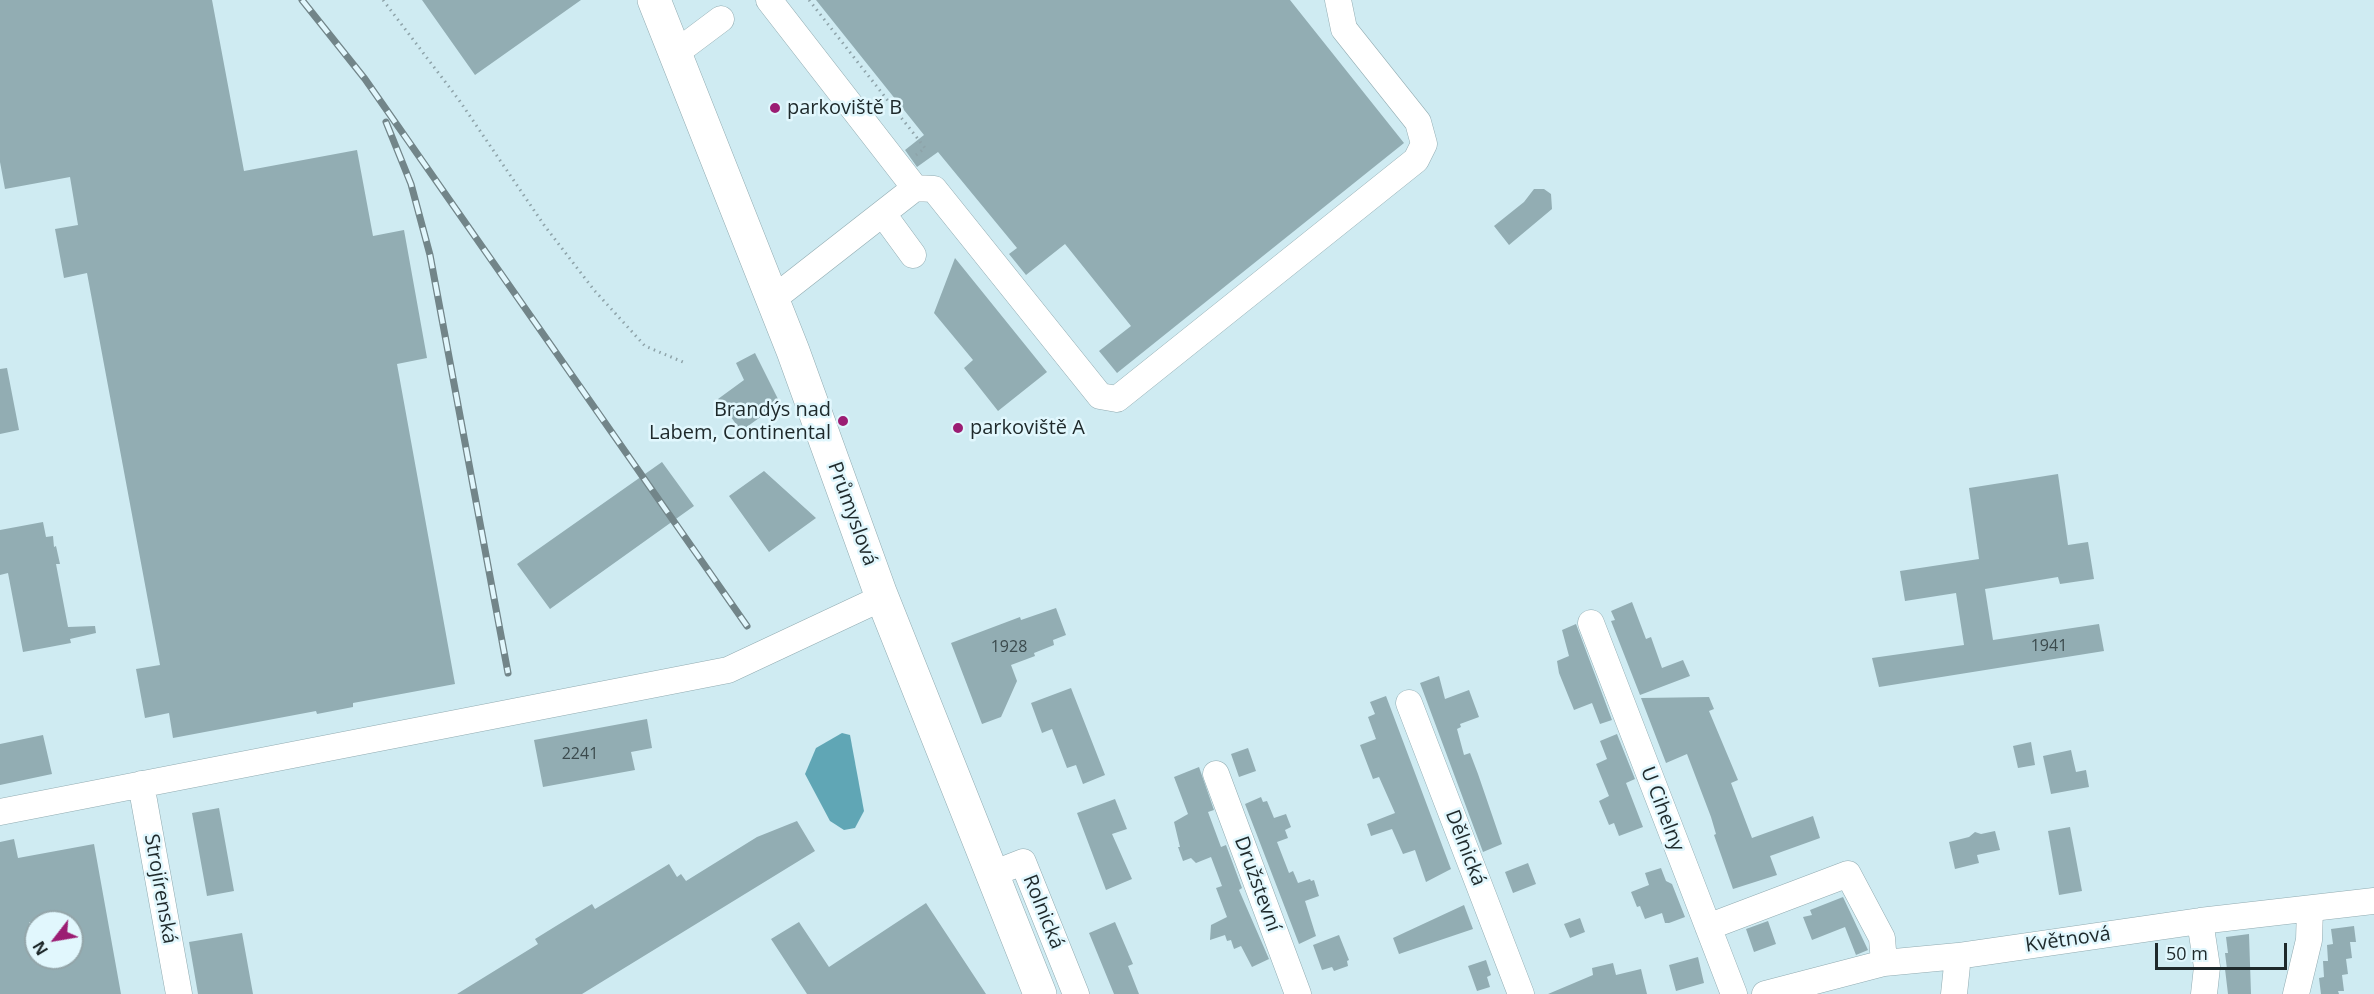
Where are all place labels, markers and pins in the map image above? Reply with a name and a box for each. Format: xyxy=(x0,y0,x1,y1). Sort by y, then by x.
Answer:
place label: parkoviště B xyxy=(787,96,902,120)
marker: parkoviště B xyxy=(768,101,782,115)
place label: Brandýs nad Labem, Continental xyxy=(649,398,831,445)
marker: Brandýs nad Labem, Continental xyxy=(836,414,850,428)
place label: parkoviště A xyxy=(970,416,1085,440)
marker: parkoviště A xyxy=(951,421,965,435)

